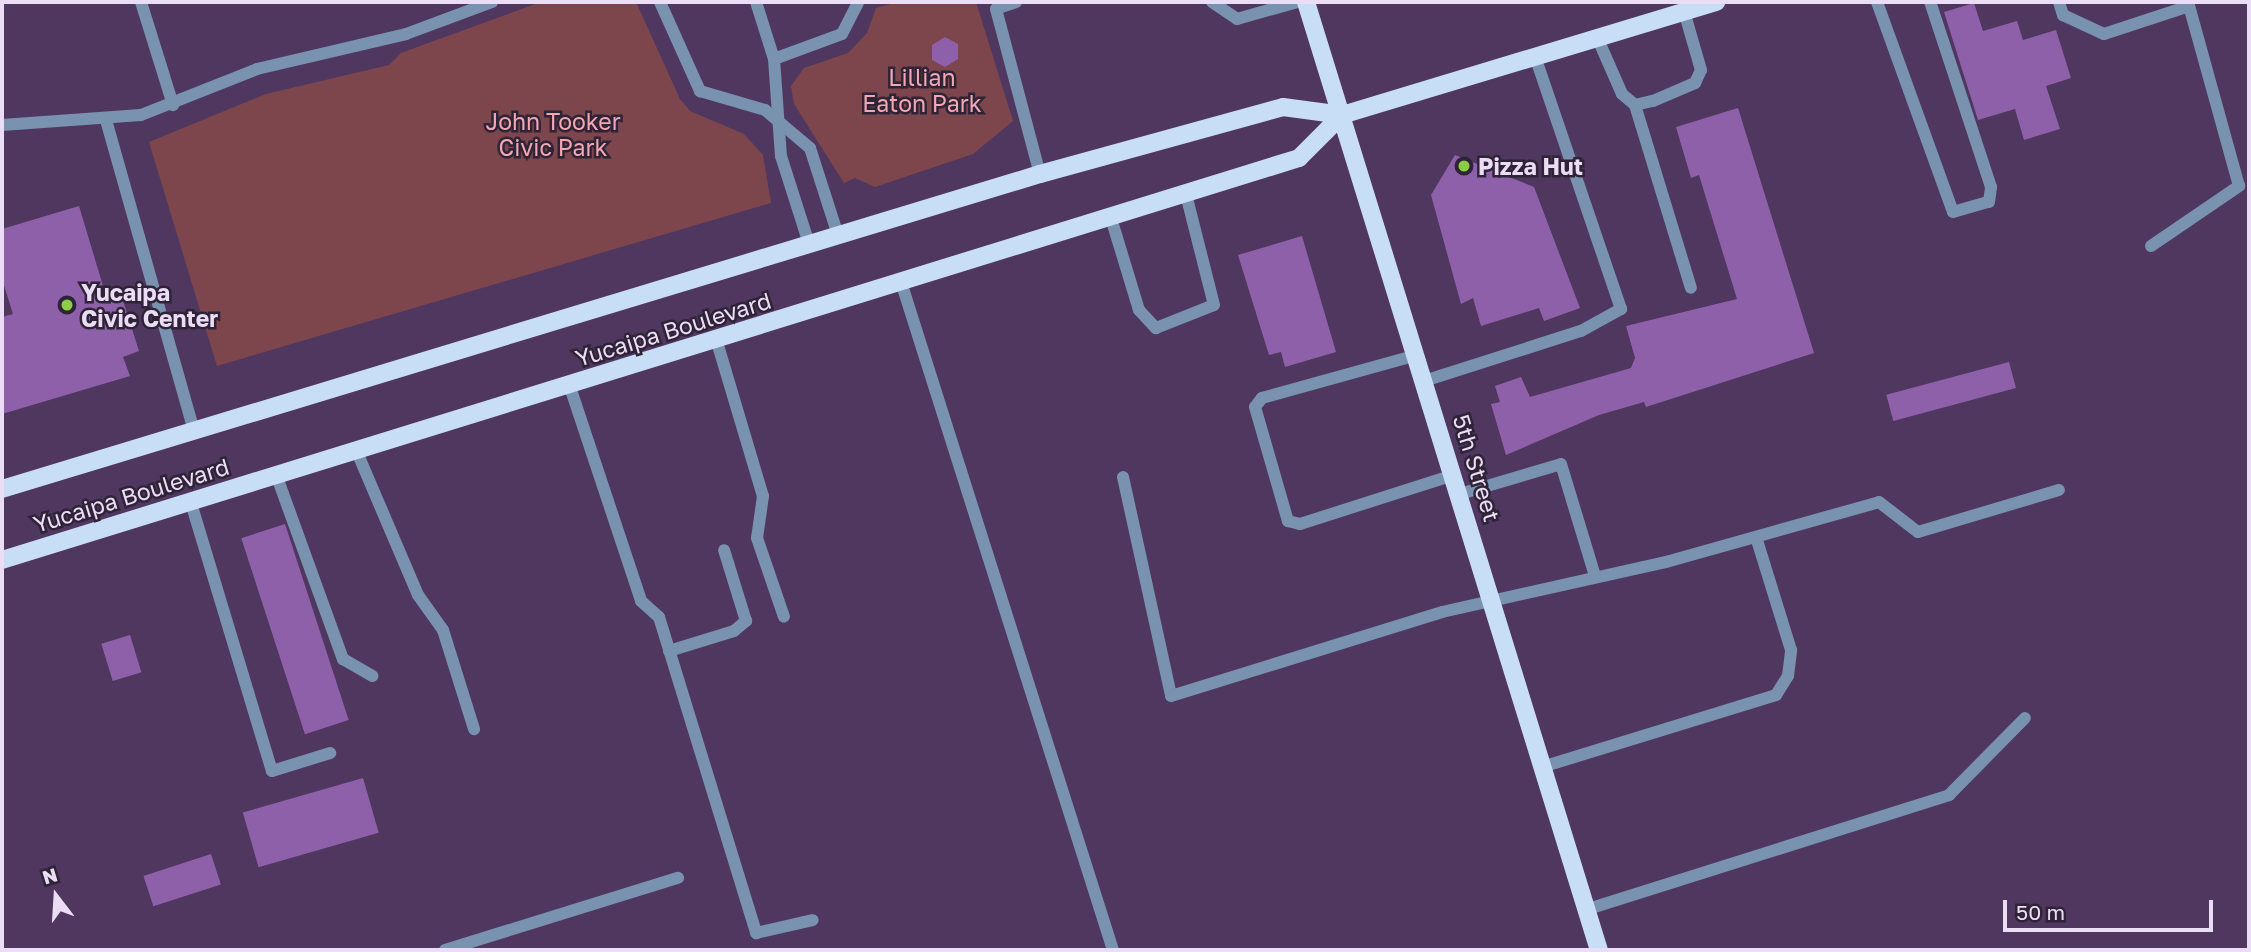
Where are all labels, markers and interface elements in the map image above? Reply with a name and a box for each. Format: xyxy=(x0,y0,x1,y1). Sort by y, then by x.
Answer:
park label: Lillian Eaton Park xyxy=(862,63,982,117)
park label: John Tooker Civic Park xyxy=(485,107,621,161)
place label: Pizza Hut xyxy=(1478,152,1583,180)
marker: Pizza Hut xyxy=(1456,158,1472,174)
place label: Yucaipa Civic Center xyxy=(81,278,218,332)
street label: Yucaipa Boulevard xyxy=(572,286,774,372)
marker: Yucaipa Civic Center xyxy=(59,297,75,313)
street label: 5th Street xyxy=(1448,411,1506,525)
street label: Yucaipa Boulevard xyxy=(30,452,232,538)
north arrow xyxy=(21,861,91,931)
text: N xyxy=(39,862,60,889)
scale bar xyxy=(2006,886,2216,930)
text: 50 m xyxy=(2016,899,2065,925)

